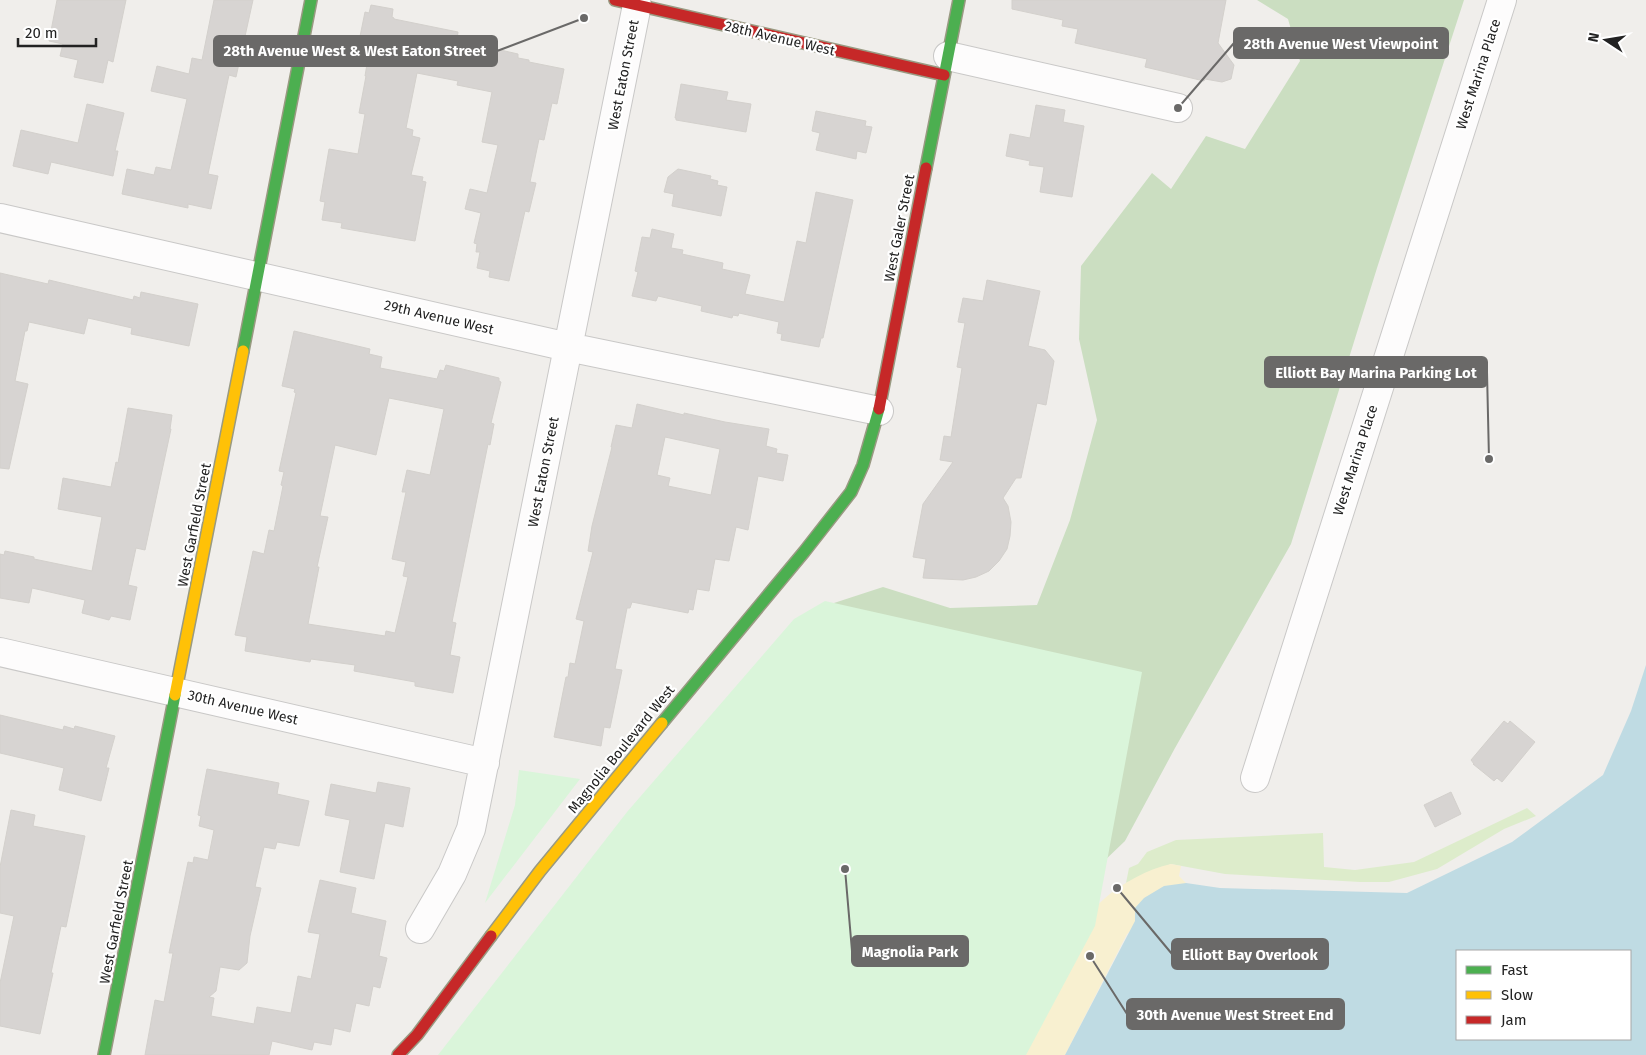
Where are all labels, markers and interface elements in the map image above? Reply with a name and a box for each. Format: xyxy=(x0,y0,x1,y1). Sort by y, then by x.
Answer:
scale bar xyxy=(18,15,95,47)
north arrow xyxy=(1581,15,1631,65)
street label: West Eaton Street xyxy=(604,17,643,132)
street label: West Marina Place xyxy=(1453,17,1504,132)
street label: 28th Avenue West xyxy=(723,18,837,60)
text: 20 m xyxy=(25,24,58,42)
callout: 28th Avenue West Viewpoint xyxy=(1234,28,1448,58)
text: N xyxy=(1584,31,1603,44)
text: 28th Avenue West Viewpoint xyxy=(1244,35,1438,53)
callout: 28th Avenue West & West Eaton Street xyxy=(214,36,497,66)
text: 28th Avenue West & West Eaton Street xyxy=(224,42,487,60)
street label: West Galer Street xyxy=(881,172,918,283)
street label: 29th Avenue West xyxy=(382,297,496,339)
callout: Elliott Bay Marina Parking Lot xyxy=(1265,357,1487,387)
text: Elliott Bay Marina Parking Lot xyxy=(1275,364,1477,382)
street label: West Marina Place xyxy=(1330,403,1381,518)
street label: West Eaton Street xyxy=(524,414,563,529)
street label: West Garfield Street xyxy=(174,461,215,589)
street label: Magnolia Boulevard West xyxy=(564,681,679,817)
street label: 30th Avenue West xyxy=(186,687,301,729)
street label: West Garfield Street xyxy=(96,858,137,986)
callout: Magnolia Park xyxy=(852,936,968,966)
callout: Elliott Bay Overlook xyxy=(1172,939,1328,969)
text: Magnolia Park xyxy=(862,943,959,961)
text: Elliott Bay Overlook xyxy=(1182,946,1319,964)
legend xyxy=(1456,950,1631,1040)
text: Fast xyxy=(1501,961,1528,979)
text: Slow xyxy=(1501,986,1533,1004)
callout: 30th Avenue West Street End xyxy=(1127,999,1344,1029)
text: 30th Avenue West Street End xyxy=(1135,1006,1334,1024)
text: Jam xyxy=(1501,1011,1527,1029)

